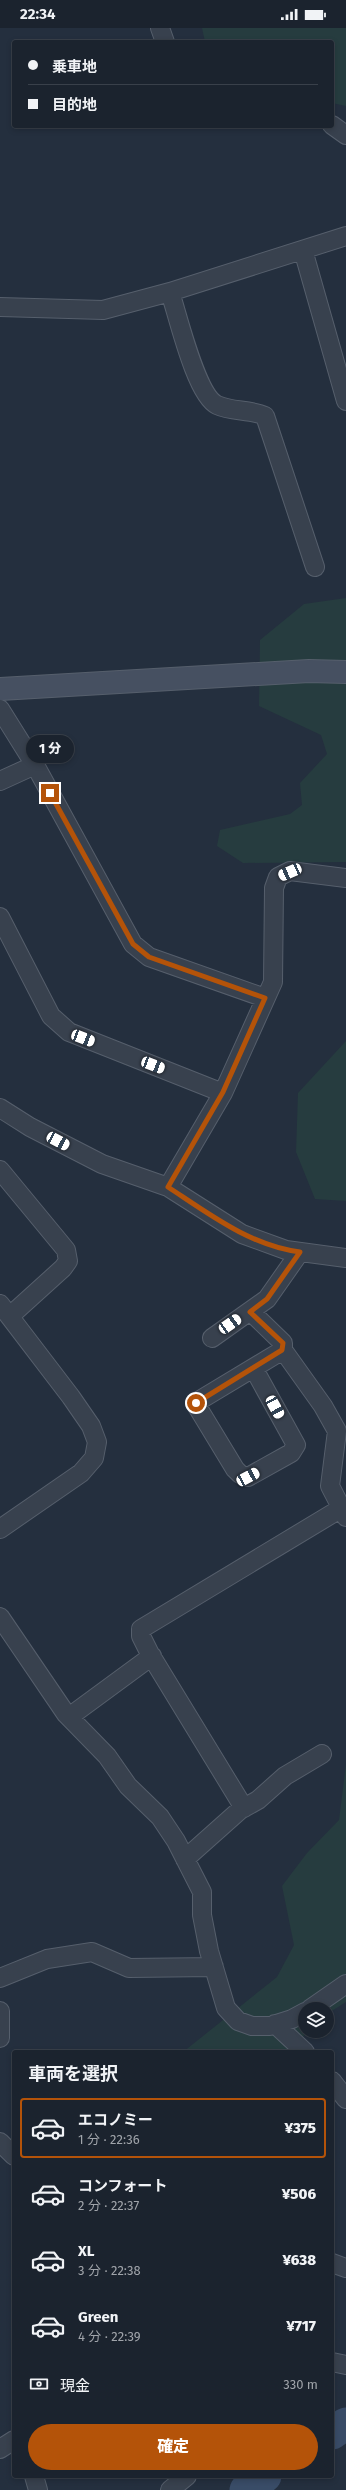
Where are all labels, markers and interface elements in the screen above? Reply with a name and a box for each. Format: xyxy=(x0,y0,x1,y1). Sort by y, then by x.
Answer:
text: 22:34 xyxy=(20,5,56,23)
text: 乗車地 xyxy=(52,58,97,76)
text: 目的地 xyxy=(52,96,97,114)
callout: 1 分 xyxy=(26,735,74,763)
text: 1 分 xyxy=(39,741,61,756)
route end xyxy=(41,784,59,802)
car xyxy=(277,862,303,882)
car xyxy=(70,1028,96,1048)
car xyxy=(140,1055,166,1075)
car xyxy=(45,1130,71,1152)
car xyxy=(217,1312,243,1336)
route start xyxy=(187,1394,205,1412)
car xyxy=(264,1394,286,1420)
car xyxy=(235,1466,261,1488)
map controls xyxy=(298,2002,334,2038)
button: layers xyxy=(298,2002,334,2038)
text: 車両を選択 xyxy=(28,2063,118,2085)
icon: car xyxy=(30,2110,66,2146)
text: エコノミー xyxy=(78,2111,153,2129)
text: ¥375 xyxy=(285,2119,316,2137)
text: 1 分 · 22:36 xyxy=(78,2132,140,2147)
icon: car xyxy=(30,2176,66,2212)
text: コンフォート xyxy=(78,2177,168,2195)
text: ¥506 xyxy=(282,2185,316,2203)
text: 2 分 · 22:37 xyxy=(78,2198,139,2213)
icon: car xyxy=(30,2242,66,2278)
text: XL xyxy=(78,2242,94,2260)
text: ¥638 xyxy=(283,2251,316,2269)
text: 3 分 · 22:38 xyxy=(78,2263,141,2278)
icon: car xyxy=(30,2308,66,2344)
text: Green xyxy=(78,2308,118,2326)
text: ¥717 xyxy=(286,2317,316,2335)
text: 4 分 · 22:39 xyxy=(78,2329,141,2344)
icon: cash xyxy=(28,2373,50,2395)
text: 現金 xyxy=(60,2377,90,2395)
text: 330 m xyxy=(283,2377,318,2392)
button: 確定 xyxy=(28,2424,318,2470)

